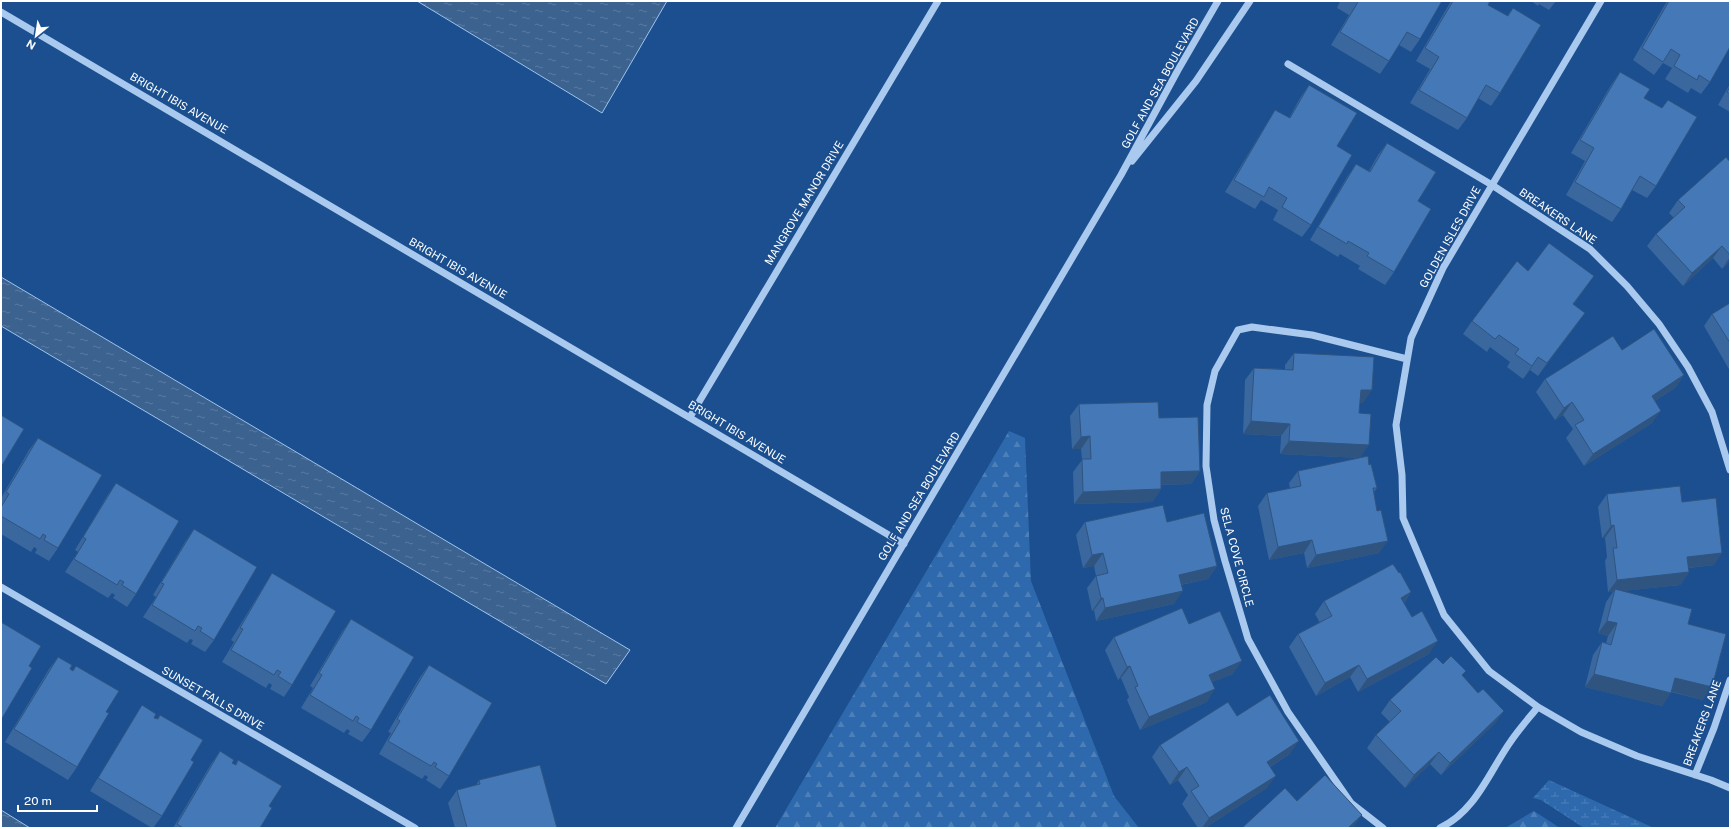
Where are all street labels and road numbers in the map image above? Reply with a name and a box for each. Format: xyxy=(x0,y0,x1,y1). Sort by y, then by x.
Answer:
street label: GOLF AND SEA BOULEVARD xyxy=(1119,15,1201,151)
street label: BRIGHT IBIS AVENUE xyxy=(128,70,230,136)
street label: MANGROVE MANOR DRIVE xyxy=(762,139,846,267)
street label: GOLDEN ISLES DRIVE xyxy=(1417,184,1483,290)
street label: BREAKERS LANE xyxy=(1517,186,1599,246)
street label: BRIGHT IBIS AVENUE xyxy=(407,235,509,301)
street label: BRIGHT IBIS AVENUE xyxy=(686,398,788,466)
street label: GOLF AND SEA BOULEVARD xyxy=(876,429,962,562)
street label: SELA COVE CIRCLE xyxy=(1218,506,1256,608)
street label: SUNSET FALLS DRIVE xyxy=(160,664,266,732)
street label: BREAKERS LANE xyxy=(1681,678,1723,768)

